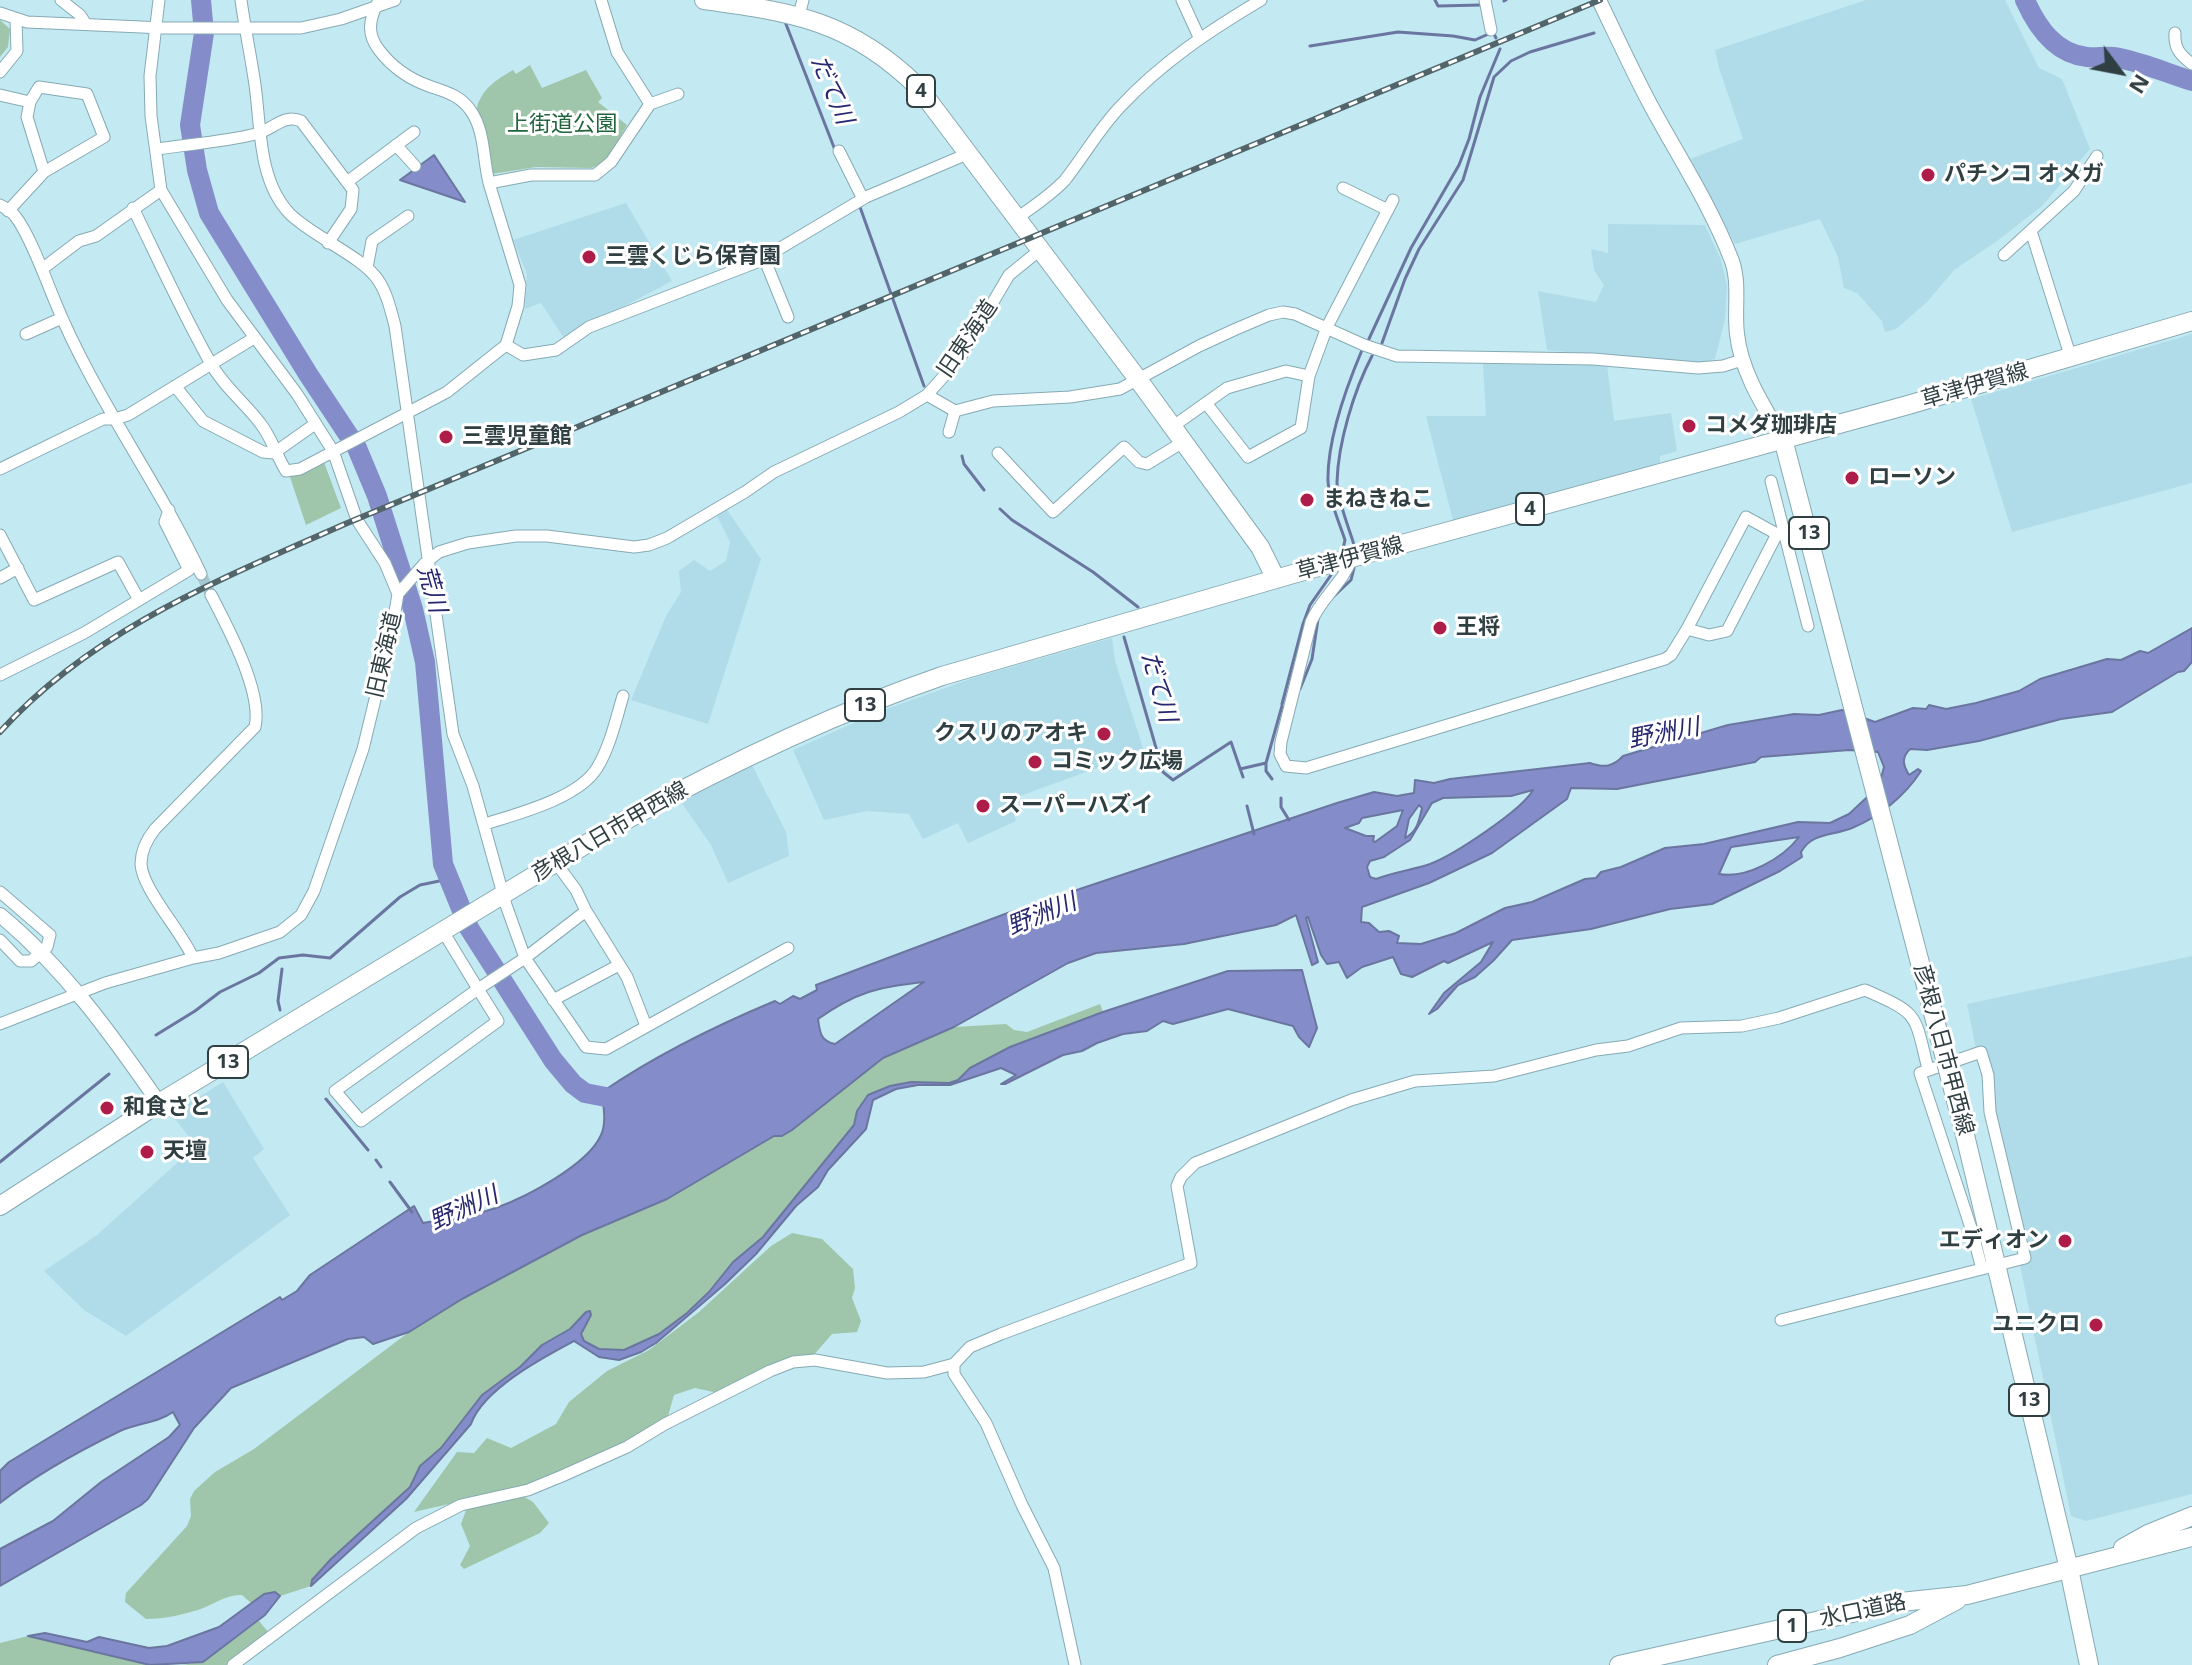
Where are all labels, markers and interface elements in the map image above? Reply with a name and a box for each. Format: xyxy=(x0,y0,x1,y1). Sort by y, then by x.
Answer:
north arrow xyxy=(2080,32,2160,112)
water label: だて川 xyxy=(804,51,858,129)
text: N xyxy=(2123,69,2158,100)
road number: 4 xyxy=(907,75,935,107)
park label: 上街道公園 xyxy=(507,112,617,138)
place label: パチンコ オメガ xyxy=(1944,162,2104,188)
marker: パチンコ オメガ xyxy=(1919,166,1937,184)
place label: 三雲くじら保育園 xyxy=(605,244,781,270)
marker: 三雲くじら保育園 xyxy=(580,248,598,266)
street label: 旧東海道 xyxy=(932,295,1004,383)
street label: 草津伊賀線 xyxy=(1918,358,2032,414)
place label: コメダ珈琲店 xyxy=(1705,413,1837,439)
marker: コメダ珈琲店 xyxy=(1680,417,1698,435)
place label: 三雲児童館 xyxy=(462,424,572,450)
marker: 三雲児童館 xyxy=(437,428,455,446)
place label: ローソン xyxy=(1868,465,1956,491)
marker: ローソン xyxy=(1843,469,1861,487)
place label: まねきねこ xyxy=(1323,487,1433,513)
marker: まねきねこ xyxy=(1298,491,1316,509)
road number: 4 xyxy=(1516,493,1544,525)
road number: 13 xyxy=(1789,517,1829,549)
street label: 草津伊賀線 xyxy=(1293,532,1407,586)
water label: 荒川 xyxy=(411,562,451,616)
street label: 旧東海道 xyxy=(362,609,408,701)
place label: 王将 xyxy=(1456,615,1500,641)
marker: 王将 xyxy=(1431,619,1449,637)
water label: だて川 xyxy=(1134,648,1182,726)
road number: 13 xyxy=(845,689,885,721)
water label: 野洲川 xyxy=(1626,713,1702,755)
place label: クスリのアオキ xyxy=(934,721,1088,747)
marker: クスリのアオキ xyxy=(1095,725,1113,743)
place label: コミック広場 xyxy=(1051,749,1183,775)
marker: コミック広場 xyxy=(1026,753,1044,771)
street label: 彦根八日市甲西線 xyxy=(527,777,693,887)
place label: スーパーハズイ xyxy=(999,793,1153,819)
marker: スーパーハズイ xyxy=(974,797,992,815)
water label: 野洲川 xyxy=(1003,888,1081,942)
street label: 彦根八日市甲西線 xyxy=(1907,962,1979,1138)
road number: 13 xyxy=(208,1046,248,1078)
place label: 和食さと xyxy=(123,1095,211,1121)
marker: 和食さと xyxy=(98,1099,116,1117)
place label: 天壇 xyxy=(163,1139,207,1165)
marker: 天壇 xyxy=(138,1143,156,1161)
water label: 野洲川 xyxy=(425,1181,503,1237)
place label: エディオン xyxy=(1939,1228,2049,1254)
marker: エディオン xyxy=(2056,1232,2074,1250)
place label: ユニクロ xyxy=(1992,1312,2080,1338)
marker: ユニクロ xyxy=(2087,1316,2105,1334)
road number: 13 xyxy=(2009,1384,2049,1416)
street label: 水口道路 xyxy=(1817,1589,1909,1633)
road number: 1 xyxy=(1778,1610,1806,1642)

